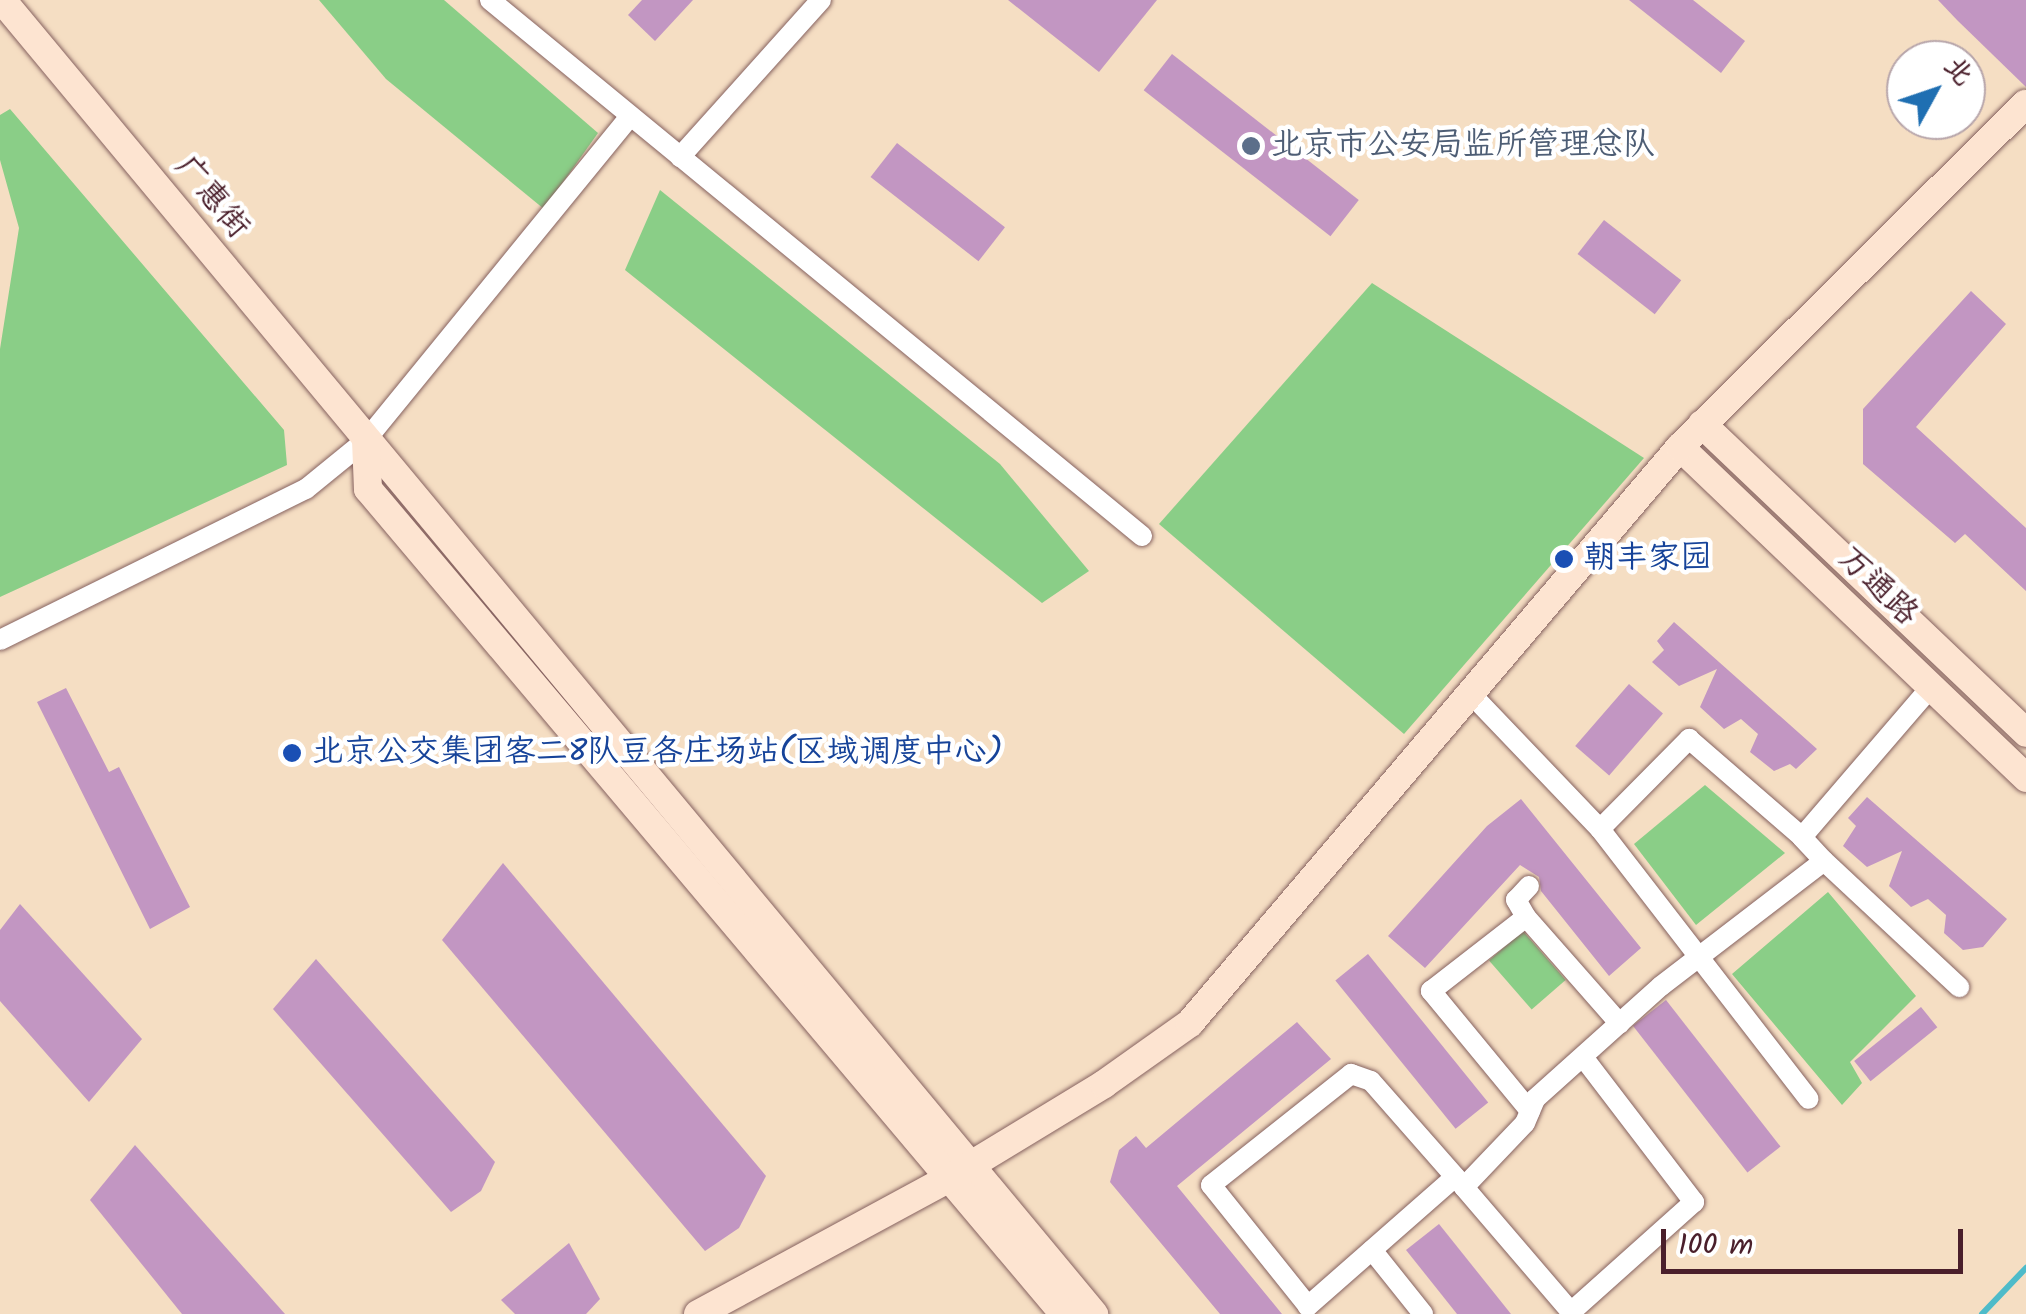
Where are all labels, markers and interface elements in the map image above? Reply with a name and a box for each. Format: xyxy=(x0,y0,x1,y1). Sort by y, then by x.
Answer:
north arrow xyxy=(1886,40,1986,140)
text: 北 xyxy=(1932,46,1984,97)
place label: 北京市公安局监所管理总队 xyxy=(1271,127,1655,165)
marker: 北京市公安局监所管理总队 xyxy=(1240,135,1262,157)
street label: 广惠街 xyxy=(165,149,257,247)
place label: 朝丰家园 xyxy=(1584,540,1712,578)
street label: 万通路 xyxy=(1829,540,1925,634)
marker: 朝丰家园 xyxy=(1553,548,1575,570)
place label: 北京公交集团客二8队豆各庄场站(区域调度中心) xyxy=(312,734,1003,772)
marker: 北京公交集团客二8队豆各庄场站(区域调度中心) xyxy=(281,742,303,764)
scale bar xyxy=(1666,1209,1968,1271)
text: 100 m xyxy=(1678,1222,1753,1270)

